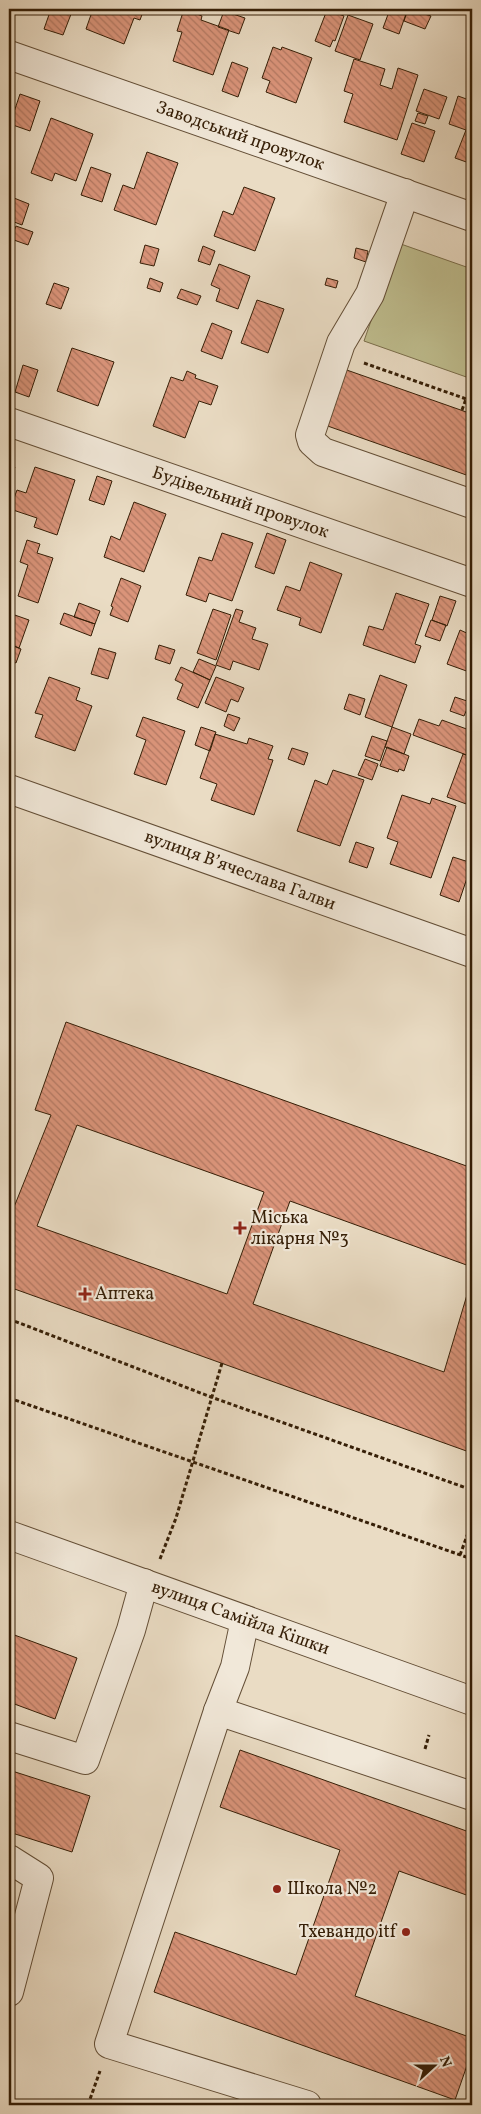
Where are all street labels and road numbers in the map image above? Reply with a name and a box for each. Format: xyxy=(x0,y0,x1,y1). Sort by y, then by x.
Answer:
street label: Заводський провулок xyxy=(153,95,328,177)
street label: Будівельний провулок xyxy=(149,460,333,545)
street label: вулиця Вʼячеслава Галви xyxy=(141,825,339,917)
street label: вулиця Самійла Кішки xyxy=(148,1575,333,1661)

